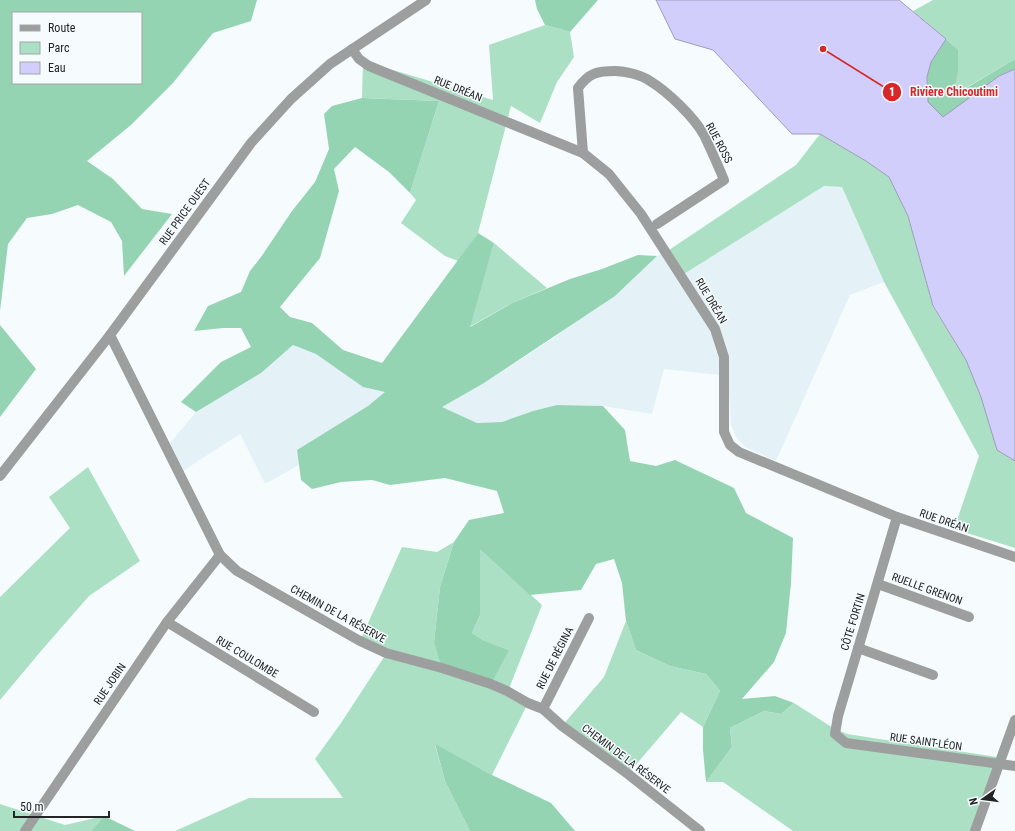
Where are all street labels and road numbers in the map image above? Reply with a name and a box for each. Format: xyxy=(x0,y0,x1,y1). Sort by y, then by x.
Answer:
street label: RUE DRÉAN xyxy=(432,73,484,105)
street label: RUE ROSS xyxy=(703,121,735,166)
street label: RUE PRICE OUEST xyxy=(157,176,214,248)
street label: RUE DRÉAN xyxy=(692,276,730,326)
street label: RUE DRÉAN xyxy=(918,507,970,535)
street label: RUELLE GRENON xyxy=(890,570,964,608)
street label: CHEMIN DE LA RÉSERVE xyxy=(288,582,389,646)
street label: CÔTE FORTIN xyxy=(838,592,868,652)
street label: RUE DE RÉGINA xyxy=(534,624,577,691)
street label: RUE COULOMBE xyxy=(214,633,281,681)
street label: RUE JOBIN xyxy=(91,661,129,707)
street label: CHEMIN DE LA RÉSERVE xyxy=(579,722,673,797)
street label: RUE SAINT-LÉON xyxy=(889,730,963,754)

